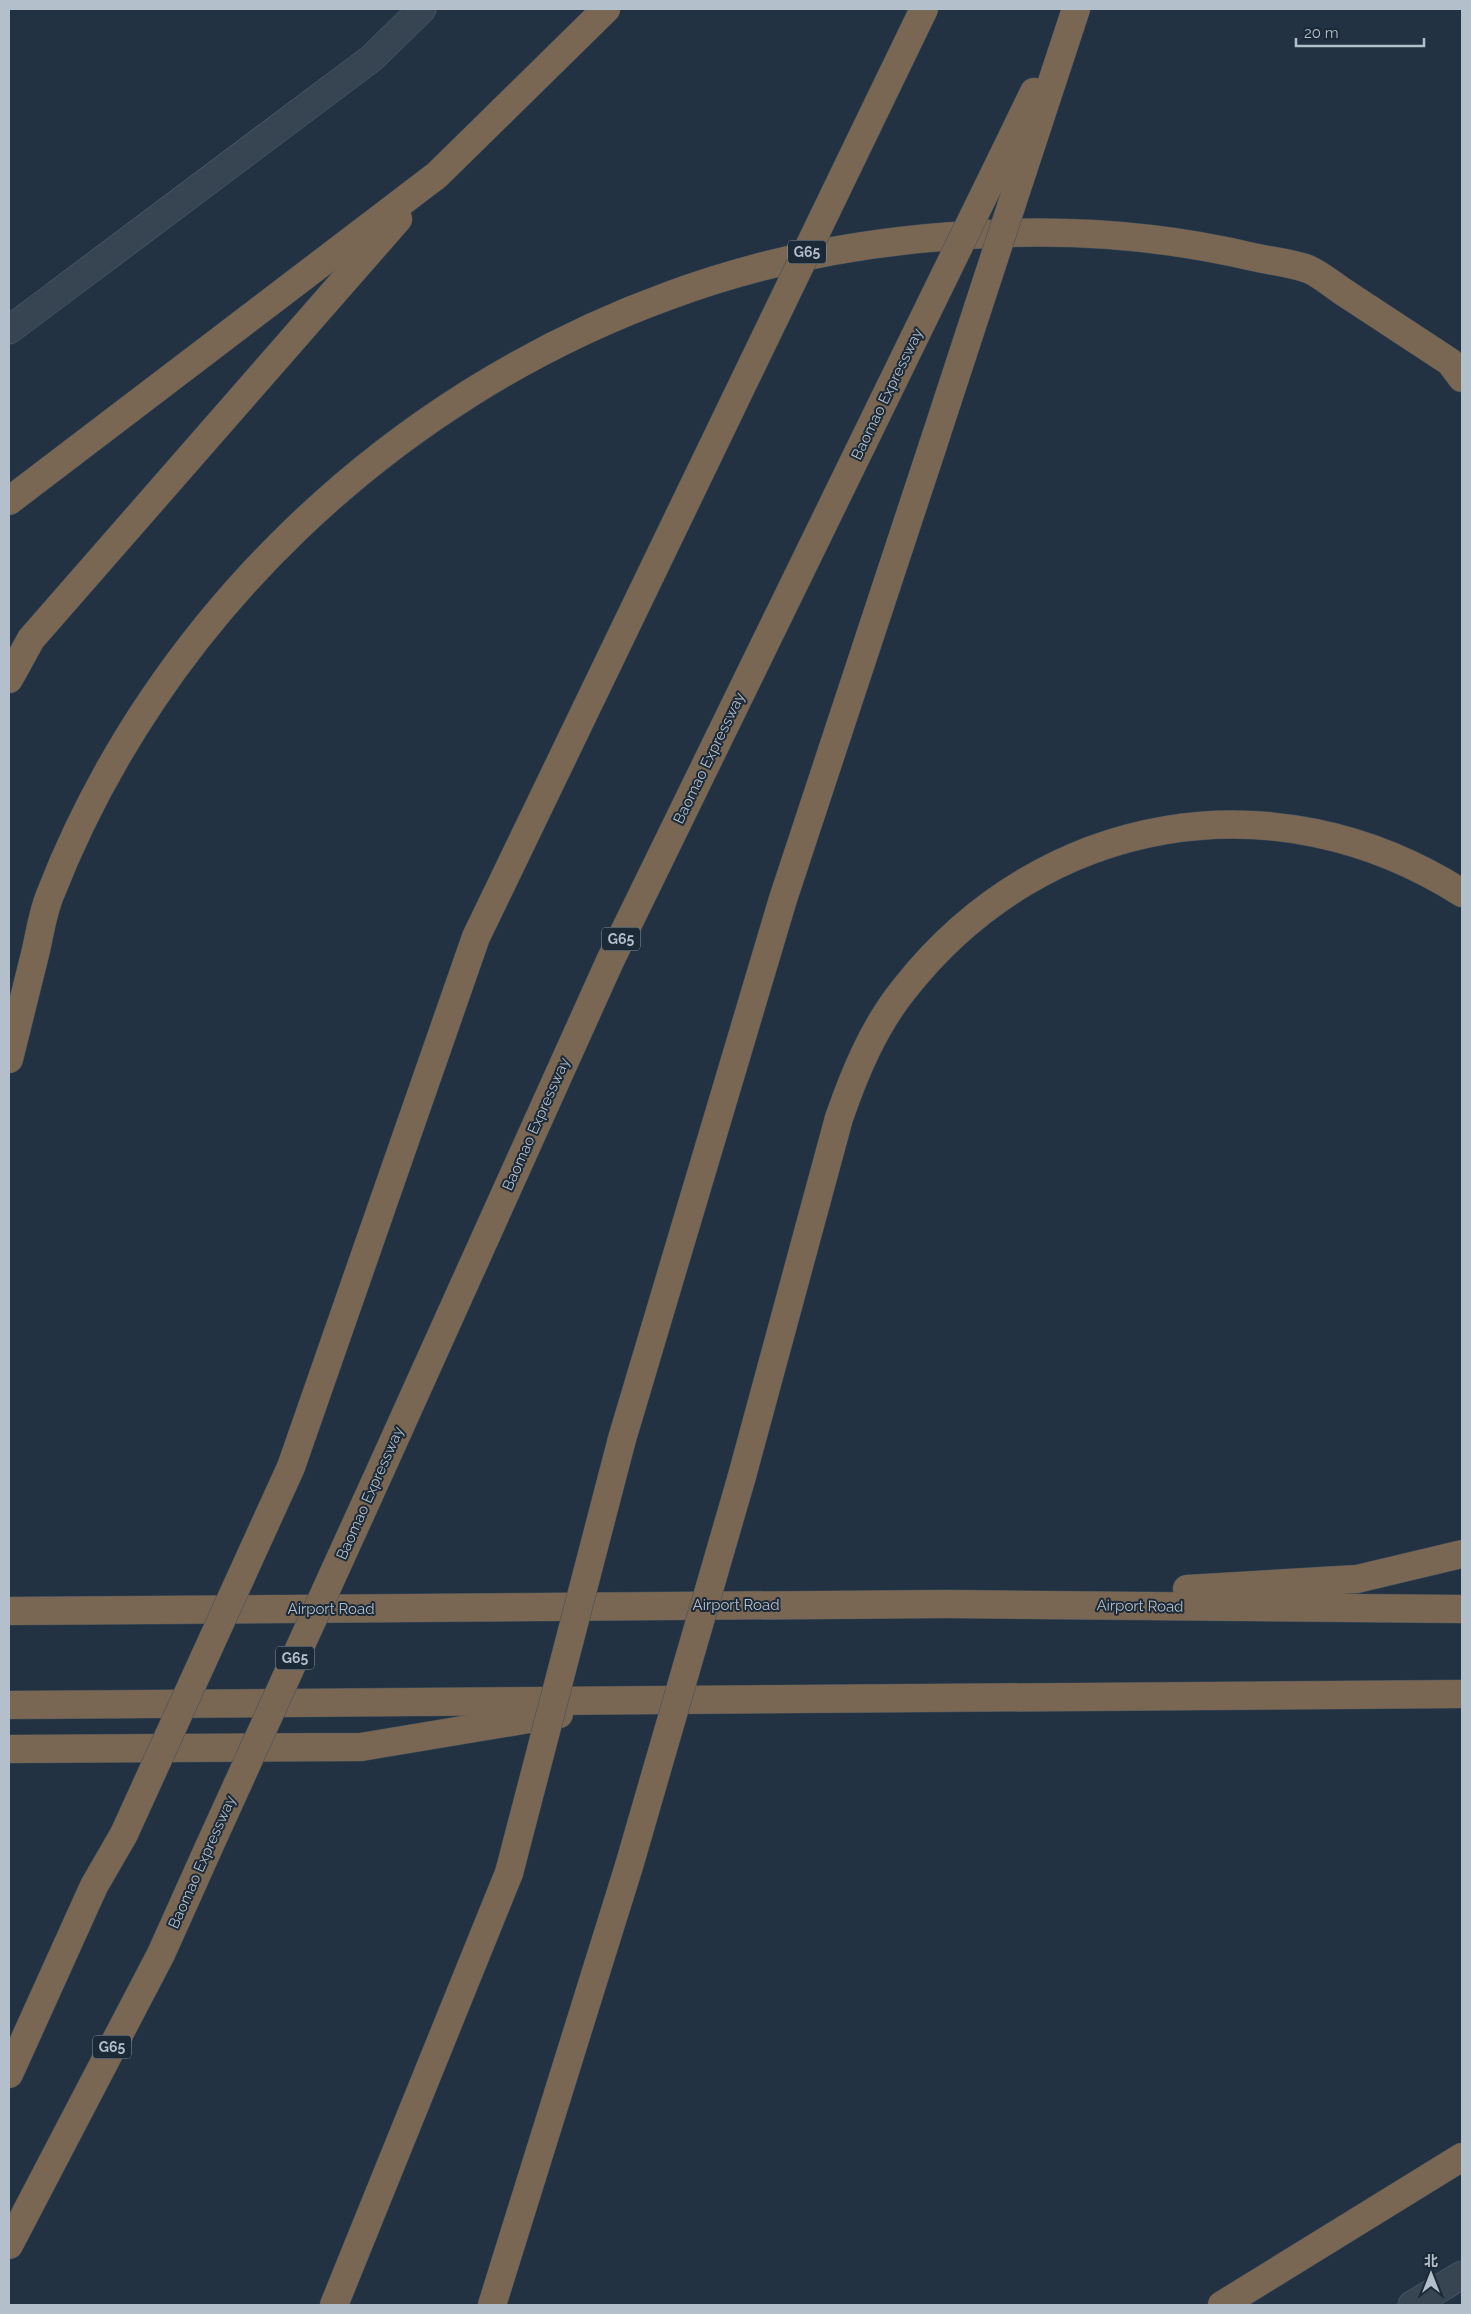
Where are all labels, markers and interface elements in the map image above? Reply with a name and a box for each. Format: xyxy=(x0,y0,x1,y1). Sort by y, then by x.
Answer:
scale bar xyxy=(1296,15,1424,47)
text: 20 m xyxy=(1304,24,1339,42)
road number: G65 xyxy=(788,240,826,264)
street label: Baomao Expressway xyxy=(847,325,927,463)
street label: Baomao Expressway xyxy=(669,689,749,827)
road number: G65 xyxy=(602,928,640,951)
street label: Baomao Expressway xyxy=(498,1055,574,1193)
street label: Baomao Expressway xyxy=(332,1424,408,1562)
street label: Airport Road xyxy=(693,1596,779,1614)
street label: Airport Road xyxy=(1096,1596,1184,1616)
street label: Airport Road xyxy=(288,1600,374,1618)
road number: G65 xyxy=(276,1646,314,1670)
street label: Baomao Expressway xyxy=(164,1793,240,1931)
road number: G65 xyxy=(93,2035,131,2058)
north arrow xyxy=(1406,2249,1456,2299)
text: 北 xyxy=(1424,2253,1438,2269)

